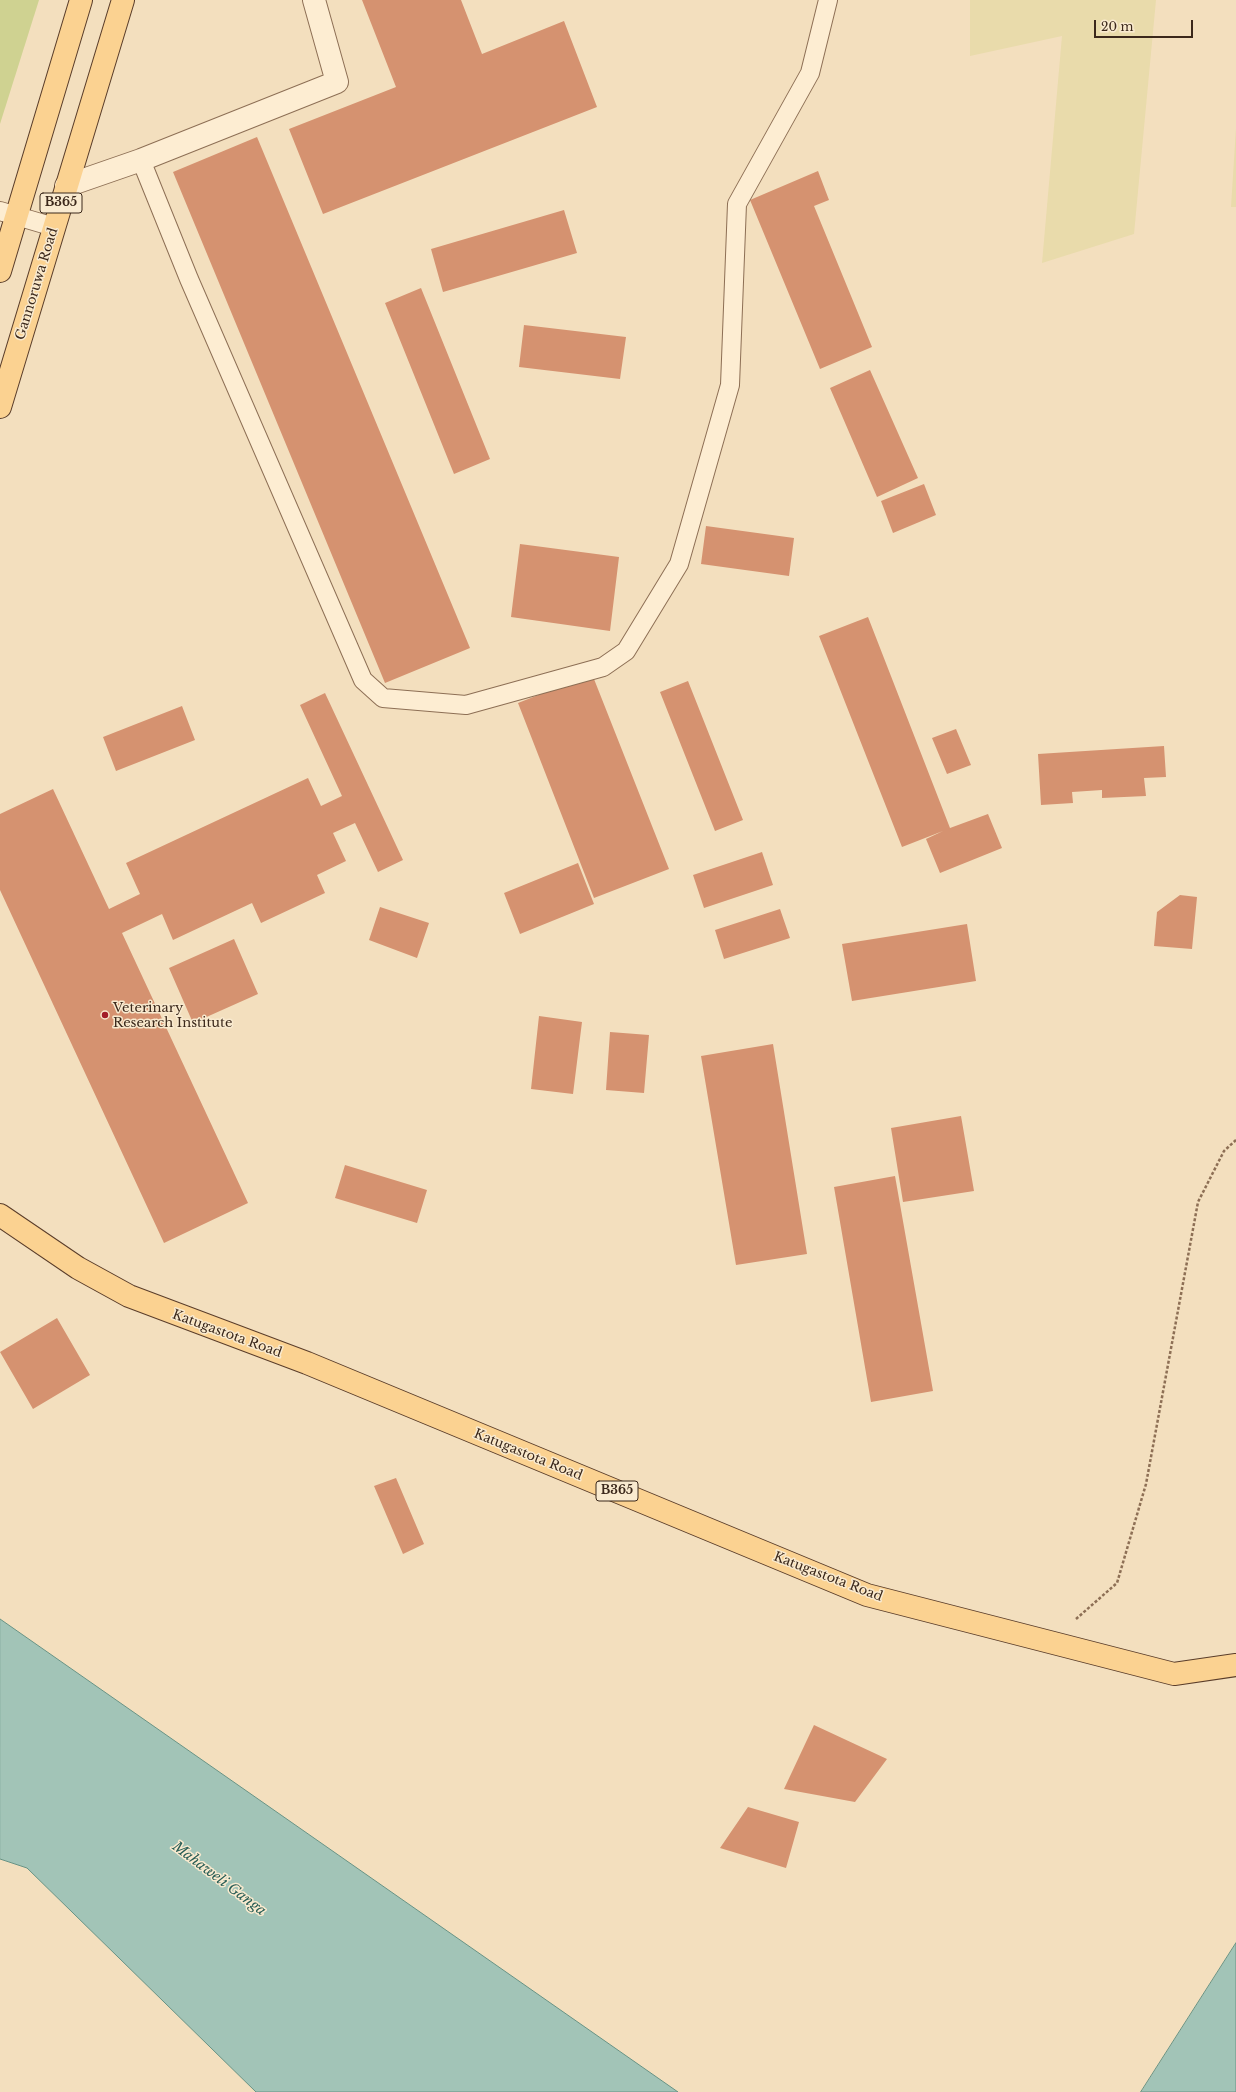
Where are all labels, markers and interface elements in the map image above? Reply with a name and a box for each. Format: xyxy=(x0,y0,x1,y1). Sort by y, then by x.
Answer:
scale bar xyxy=(1096,12,1195,38)
text: 20 m xyxy=(1101,19,1133,34)
road number: B365 xyxy=(40,193,82,213)
street label: Gannoruwa Road xyxy=(13,226,61,342)
place label: Veterinary Research Institute xyxy=(113,1000,232,1031)
marker: Veterinary Research Institute xyxy=(100,1010,110,1020)
street label: Katugastota Road xyxy=(170,1307,284,1361)
street label: Katugastota Road xyxy=(471,1426,585,1484)
road number: B365 xyxy=(596,1481,638,1501)
street label: Katugastota Road xyxy=(771,1549,885,1605)
water label: Mahaweli Ganga xyxy=(169,1838,269,1920)

